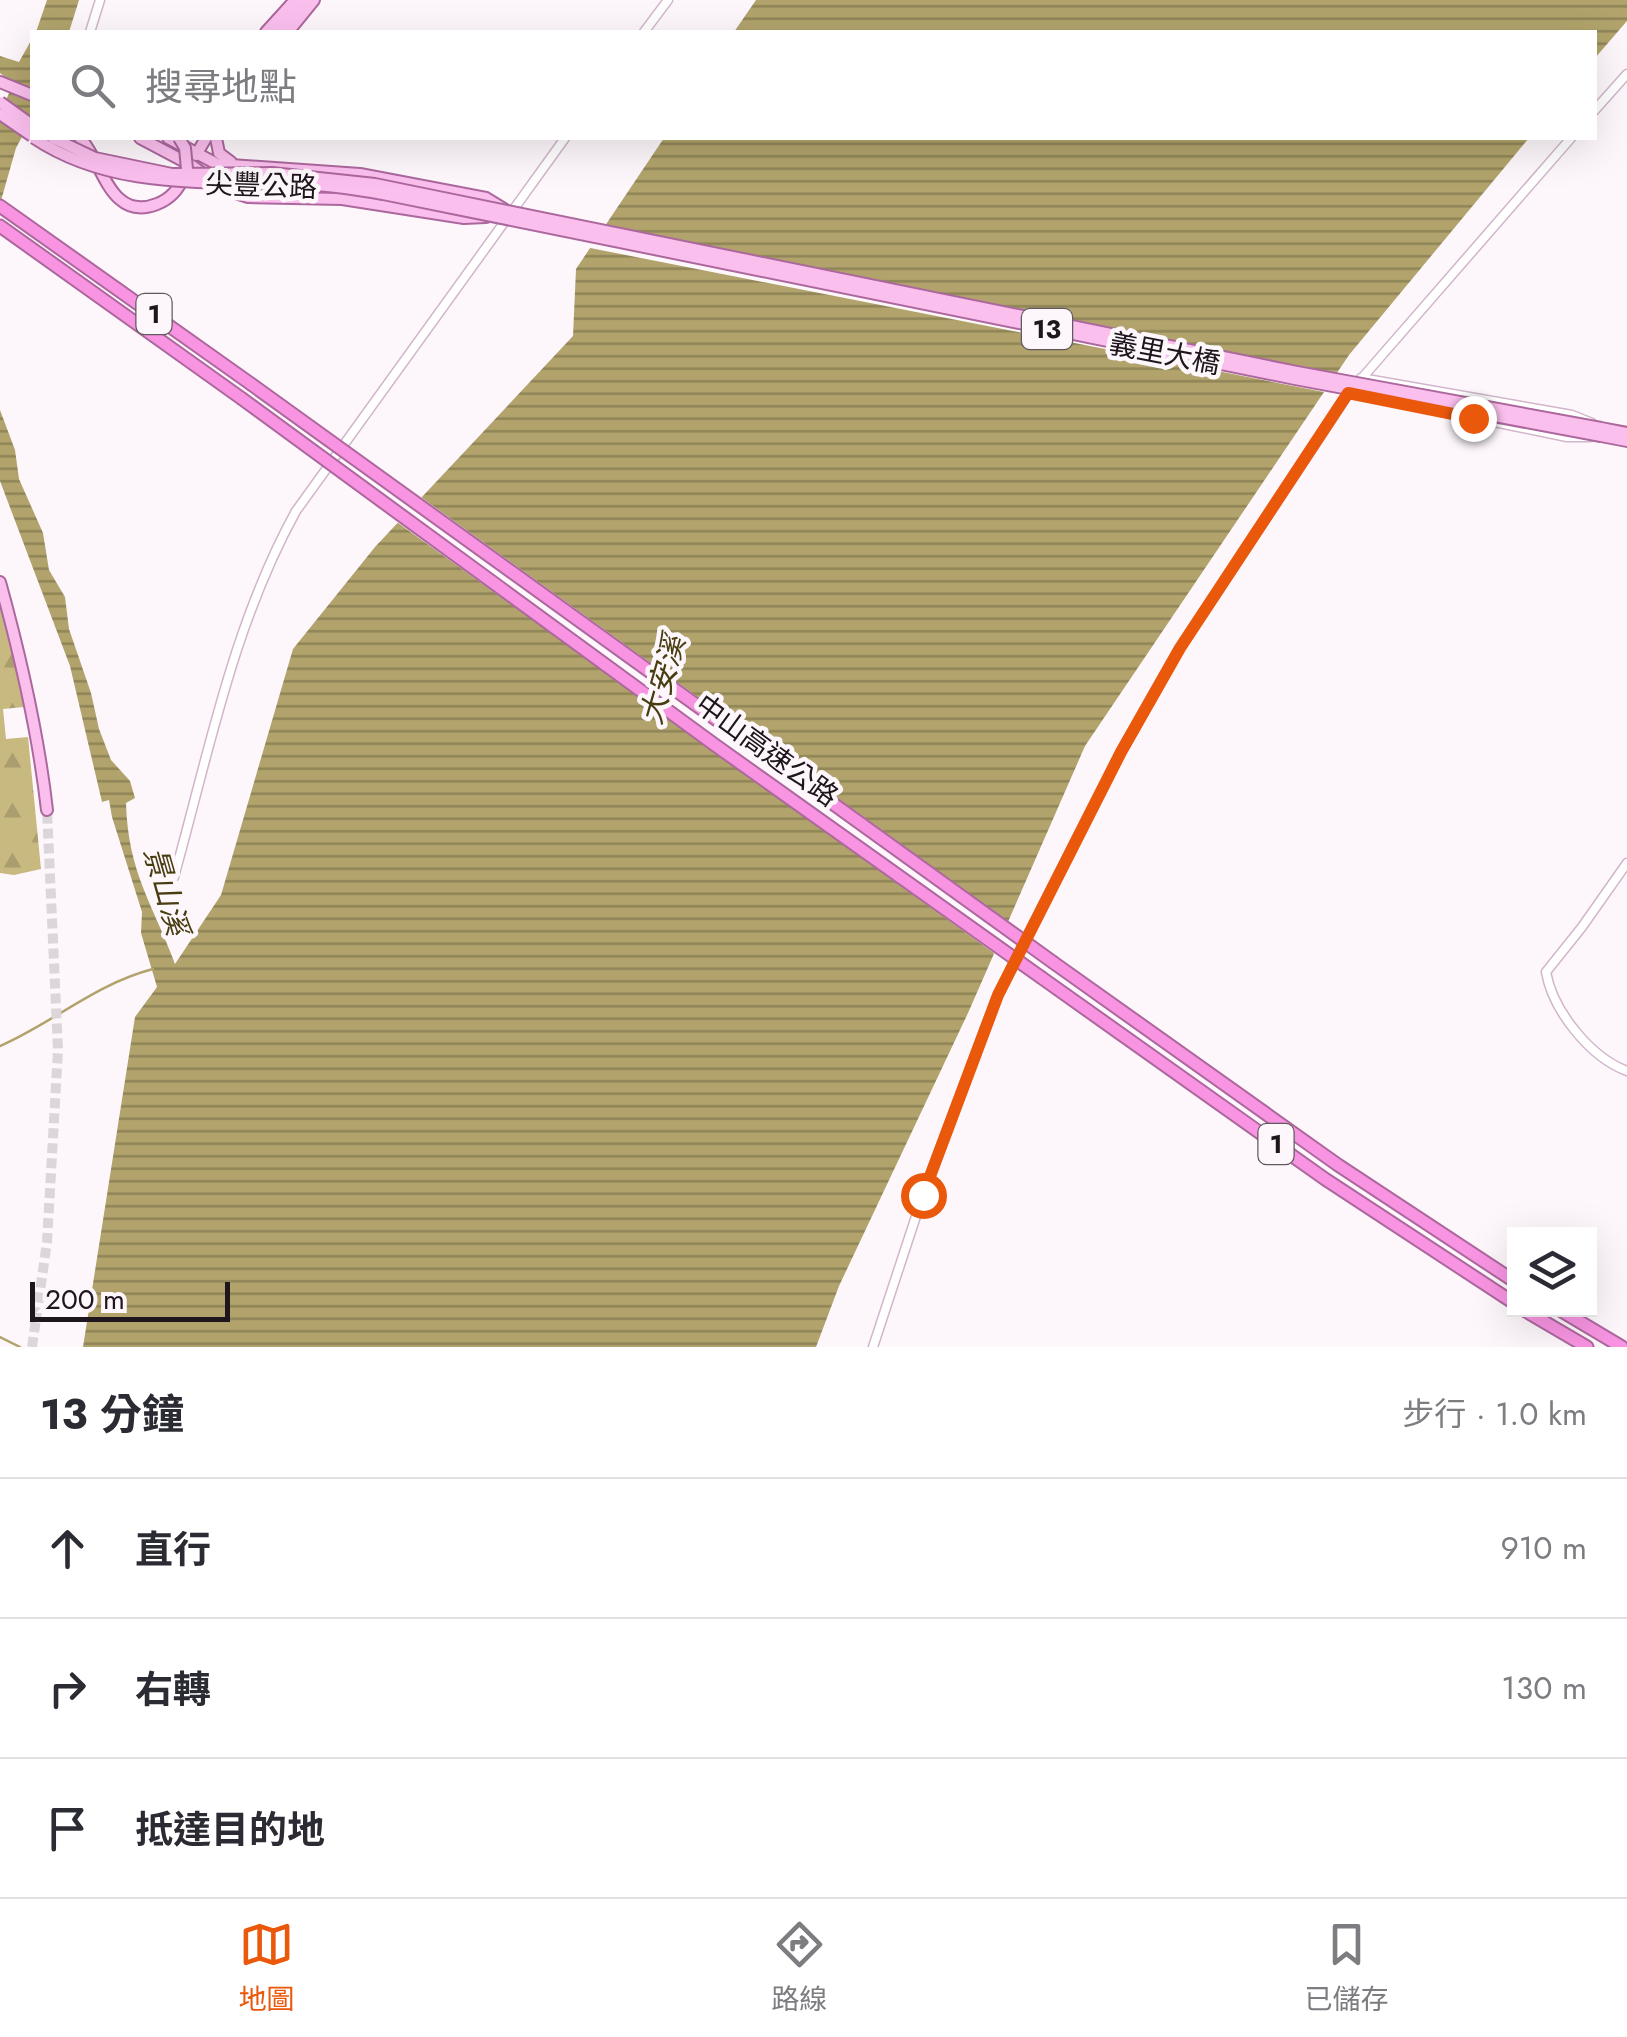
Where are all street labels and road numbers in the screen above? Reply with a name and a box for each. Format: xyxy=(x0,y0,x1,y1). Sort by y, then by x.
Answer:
street label: 尖豐公路 xyxy=(204,163,318,208)
road number: 1 xyxy=(136,294,172,334)
road number: 13 xyxy=(1022,309,1072,349)
street label: 義里大橋 xyxy=(1106,323,1224,384)
street label: 中山高速公路 xyxy=(687,684,847,816)
road number: 1 xyxy=(1258,1124,1294,1164)

